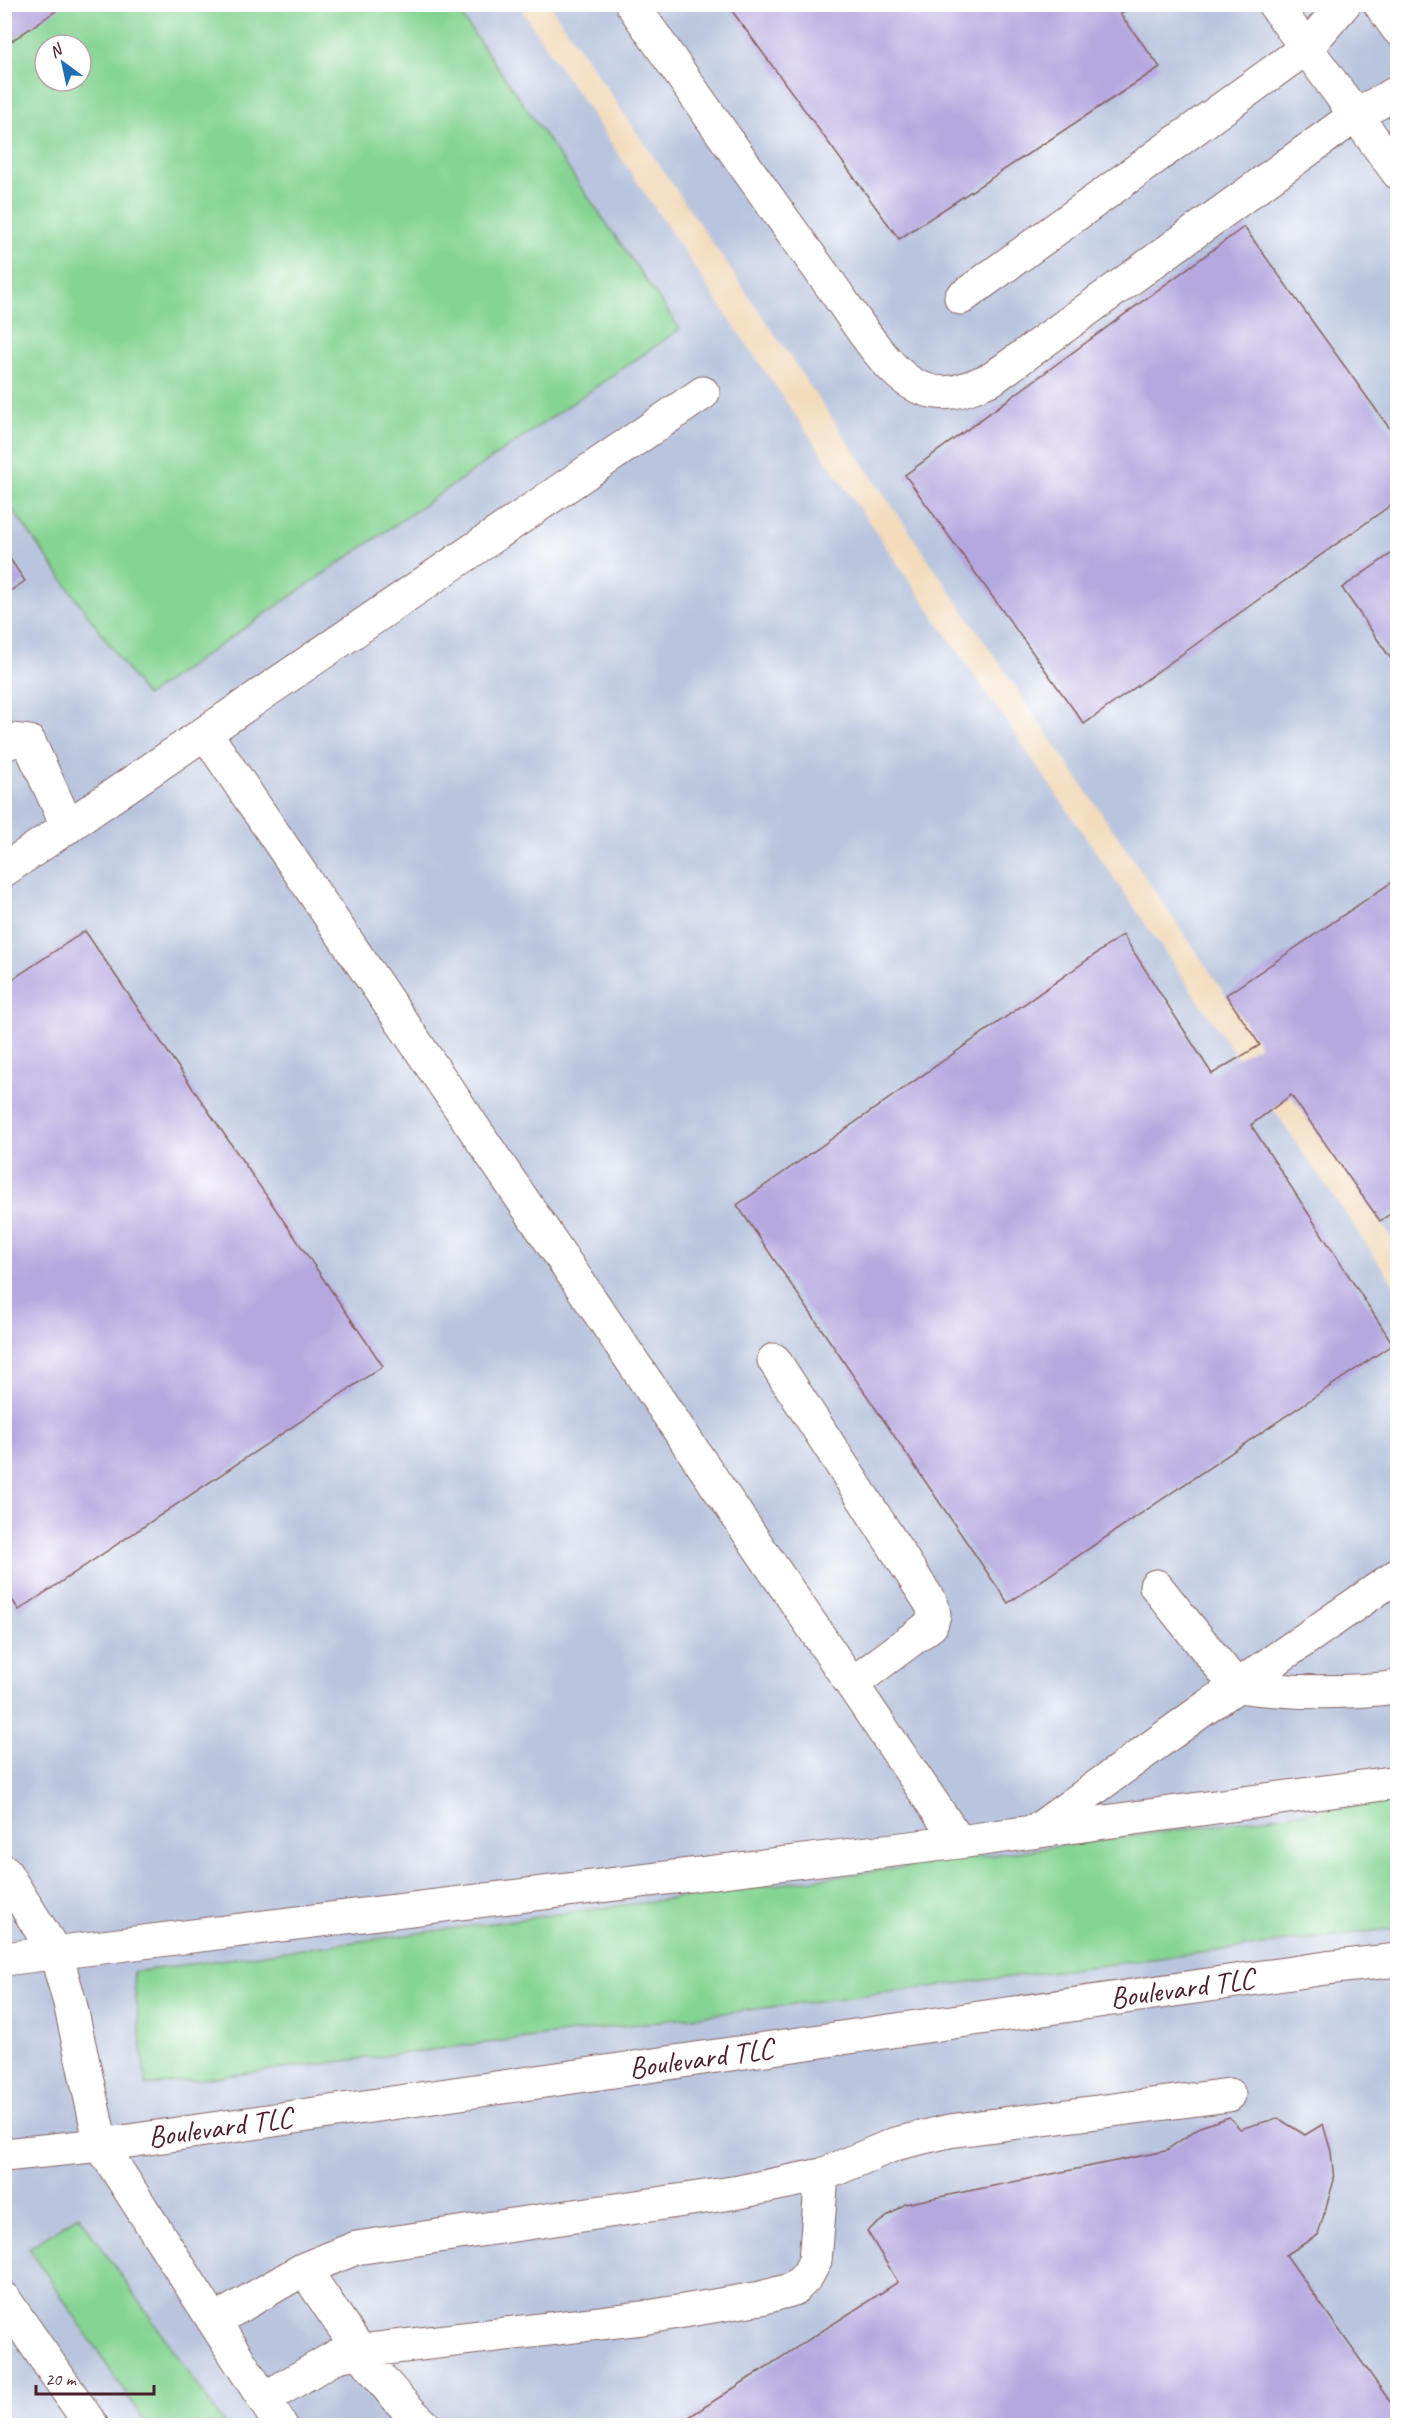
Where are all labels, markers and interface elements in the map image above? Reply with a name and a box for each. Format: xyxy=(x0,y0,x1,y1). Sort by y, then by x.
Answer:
north arrow xyxy=(33,33,93,93)
text: N xyxy=(46,38,68,62)
street label: Boulevard TLC xyxy=(1107,1959,1260,2017)
street label: Boulevard TLC xyxy=(626,2029,779,2087)
street label: Boulevard TLC xyxy=(145,2098,298,2156)
scale bar xyxy=(36,2358,154,2396)
text: 20 m xyxy=(45,2368,78,2390)

